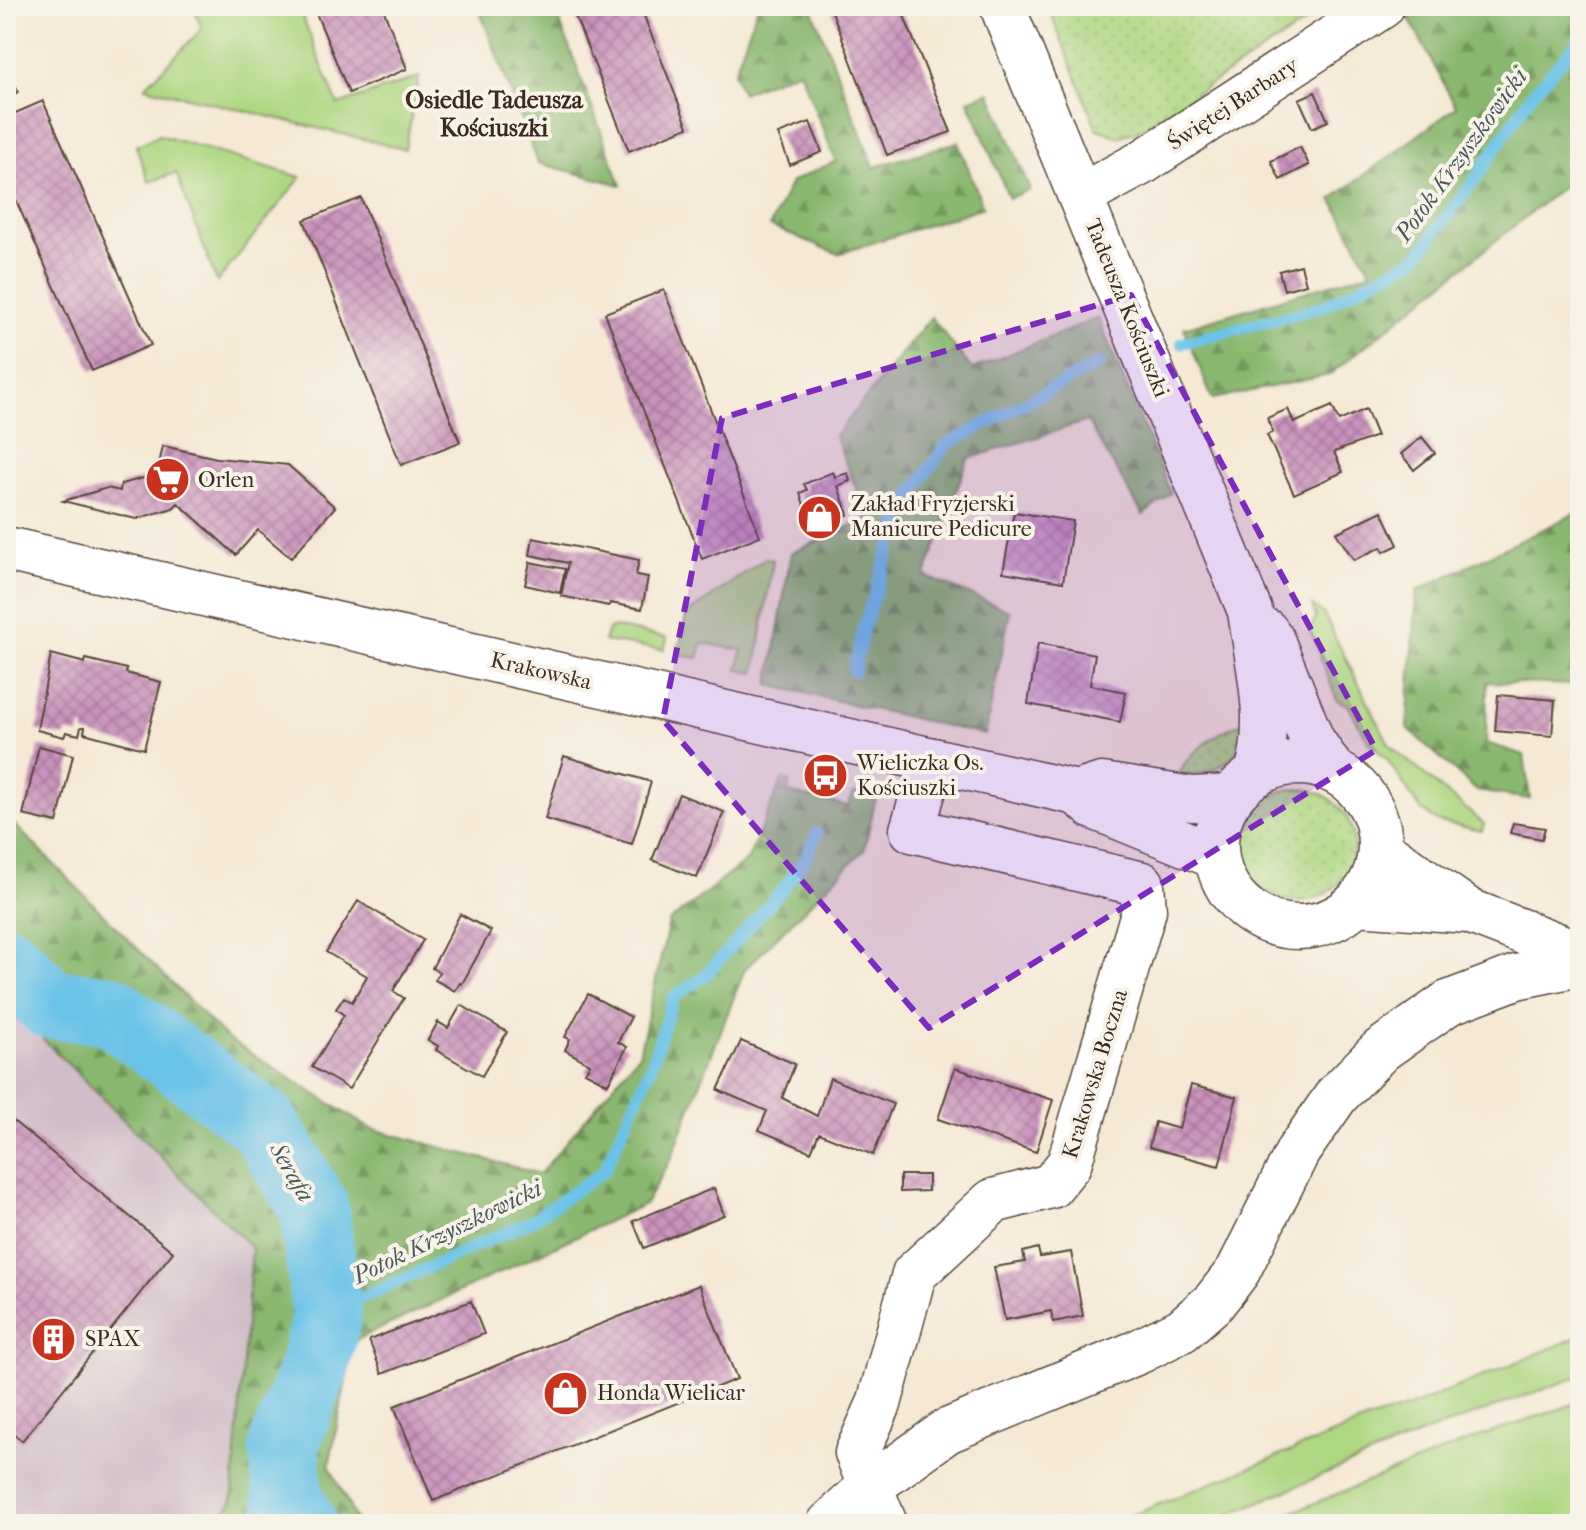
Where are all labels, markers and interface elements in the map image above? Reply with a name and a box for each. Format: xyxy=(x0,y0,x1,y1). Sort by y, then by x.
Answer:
street label: Świętej Barbary xyxy=(1162,51,1304,156)
water label: Potok Krzyszkowicki xyxy=(1388,61,1534,248)
district label: Osiedle Tadeusza Kościuszki xyxy=(405,86,584,142)
street label: Tadeusza Kościuszki xyxy=(1079,215,1175,401)
supermarket icon: Orlen xyxy=(143,456,191,504)
place label: Orlen xyxy=(198,467,254,493)
place label: Zakład Fryzjerski Manicure Pedicure xyxy=(851,491,1032,542)
shop icon: Zakład Fryzjerski Manicure Pedicure xyxy=(796,493,844,541)
street label: Krakowska xyxy=(488,647,595,695)
place label: Wieliczka Os. Kościuszki xyxy=(856,750,983,801)
bus stop icon: Wieliczka Os. Kościuszki xyxy=(802,752,850,800)
street label: Krakowska Boczna xyxy=(1057,985,1133,1162)
water label: Serafa xyxy=(263,1137,320,1207)
water label: Potok Krzyszkowicki xyxy=(347,1173,548,1290)
building icon: SPAX xyxy=(30,1315,78,1363)
place label: SPAX xyxy=(85,1326,140,1352)
shop icon: Honda Wielicar xyxy=(542,1369,590,1417)
place label: Honda Wielicar xyxy=(597,1380,746,1406)

